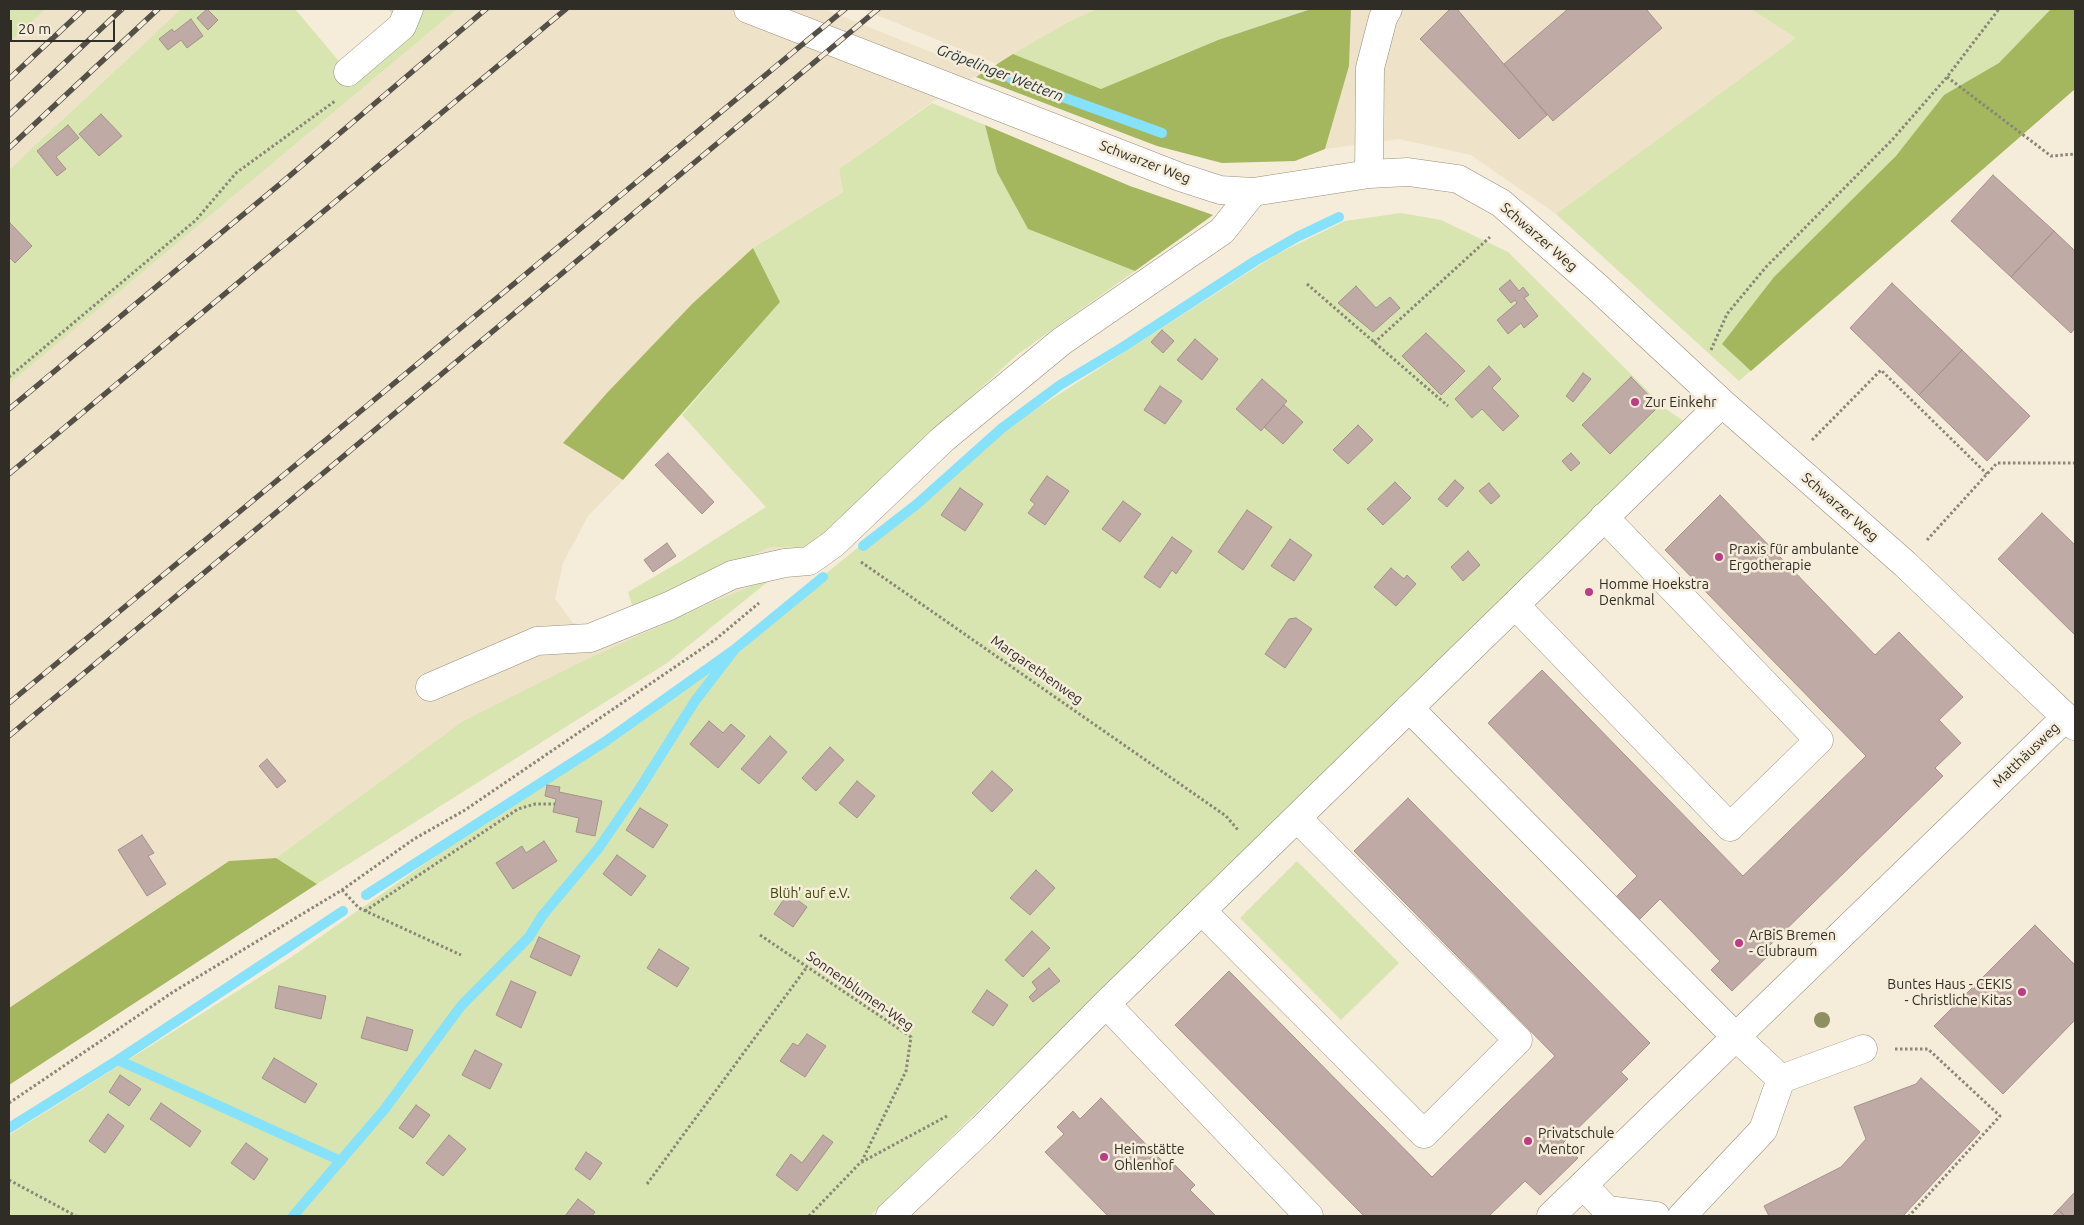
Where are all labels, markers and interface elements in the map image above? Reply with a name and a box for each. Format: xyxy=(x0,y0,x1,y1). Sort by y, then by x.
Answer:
scale bar xyxy=(12,10,118,42)
text: 20 m xyxy=(18,20,51,37)
water label: Gröpelinger Wettern xyxy=(934,40,1066,106)
street label: Schwarzer Weg xyxy=(1097,137,1193,187)
street label: Schwarzer Weg xyxy=(1497,199,1581,275)
place label: Zur Einkehr xyxy=(1645,394,1716,410)
marker: Zur Einkehr xyxy=(1629,396,1641,408)
street label: Schwarzer Weg xyxy=(1798,469,1882,545)
place label: Praxis für ambulante Ergotherapie xyxy=(1729,541,1859,574)
marker: Praxis für ambulante Ergotherapie xyxy=(1713,551,1725,563)
place label: Homme Hoekstra Denkmal xyxy=(1599,576,1709,608)
marker: Homme Hoekstra Denkmal xyxy=(1583,586,1595,598)
street label: Margarethenweg xyxy=(988,632,1086,708)
street label: Matthäusweg xyxy=(1989,719,2063,791)
park label: Blüh' auf e.V. xyxy=(770,885,850,901)
place label: ArBiS Bremen - Clubraum xyxy=(1749,927,1836,960)
marker: ArBiS Bremen - Clubraum xyxy=(1733,937,1745,949)
street label: Sonnenblumen-Weg xyxy=(803,948,917,1034)
place label: Buntes Haus - CEKIS - Christliche Kitas xyxy=(1887,976,2012,1009)
marker: Buntes Haus - CEKIS - Christliche Kitas xyxy=(2016,986,2028,998)
place label: Privatschule Mentor xyxy=(1538,1125,1615,1158)
marker: Privatschule Mentor xyxy=(1522,1135,1534,1147)
place label: Heimstätte Ohlenhof xyxy=(1114,1141,1184,1174)
marker: Heimstätte Ohlenhof xyxy=(1098,1151,1110,1163)

